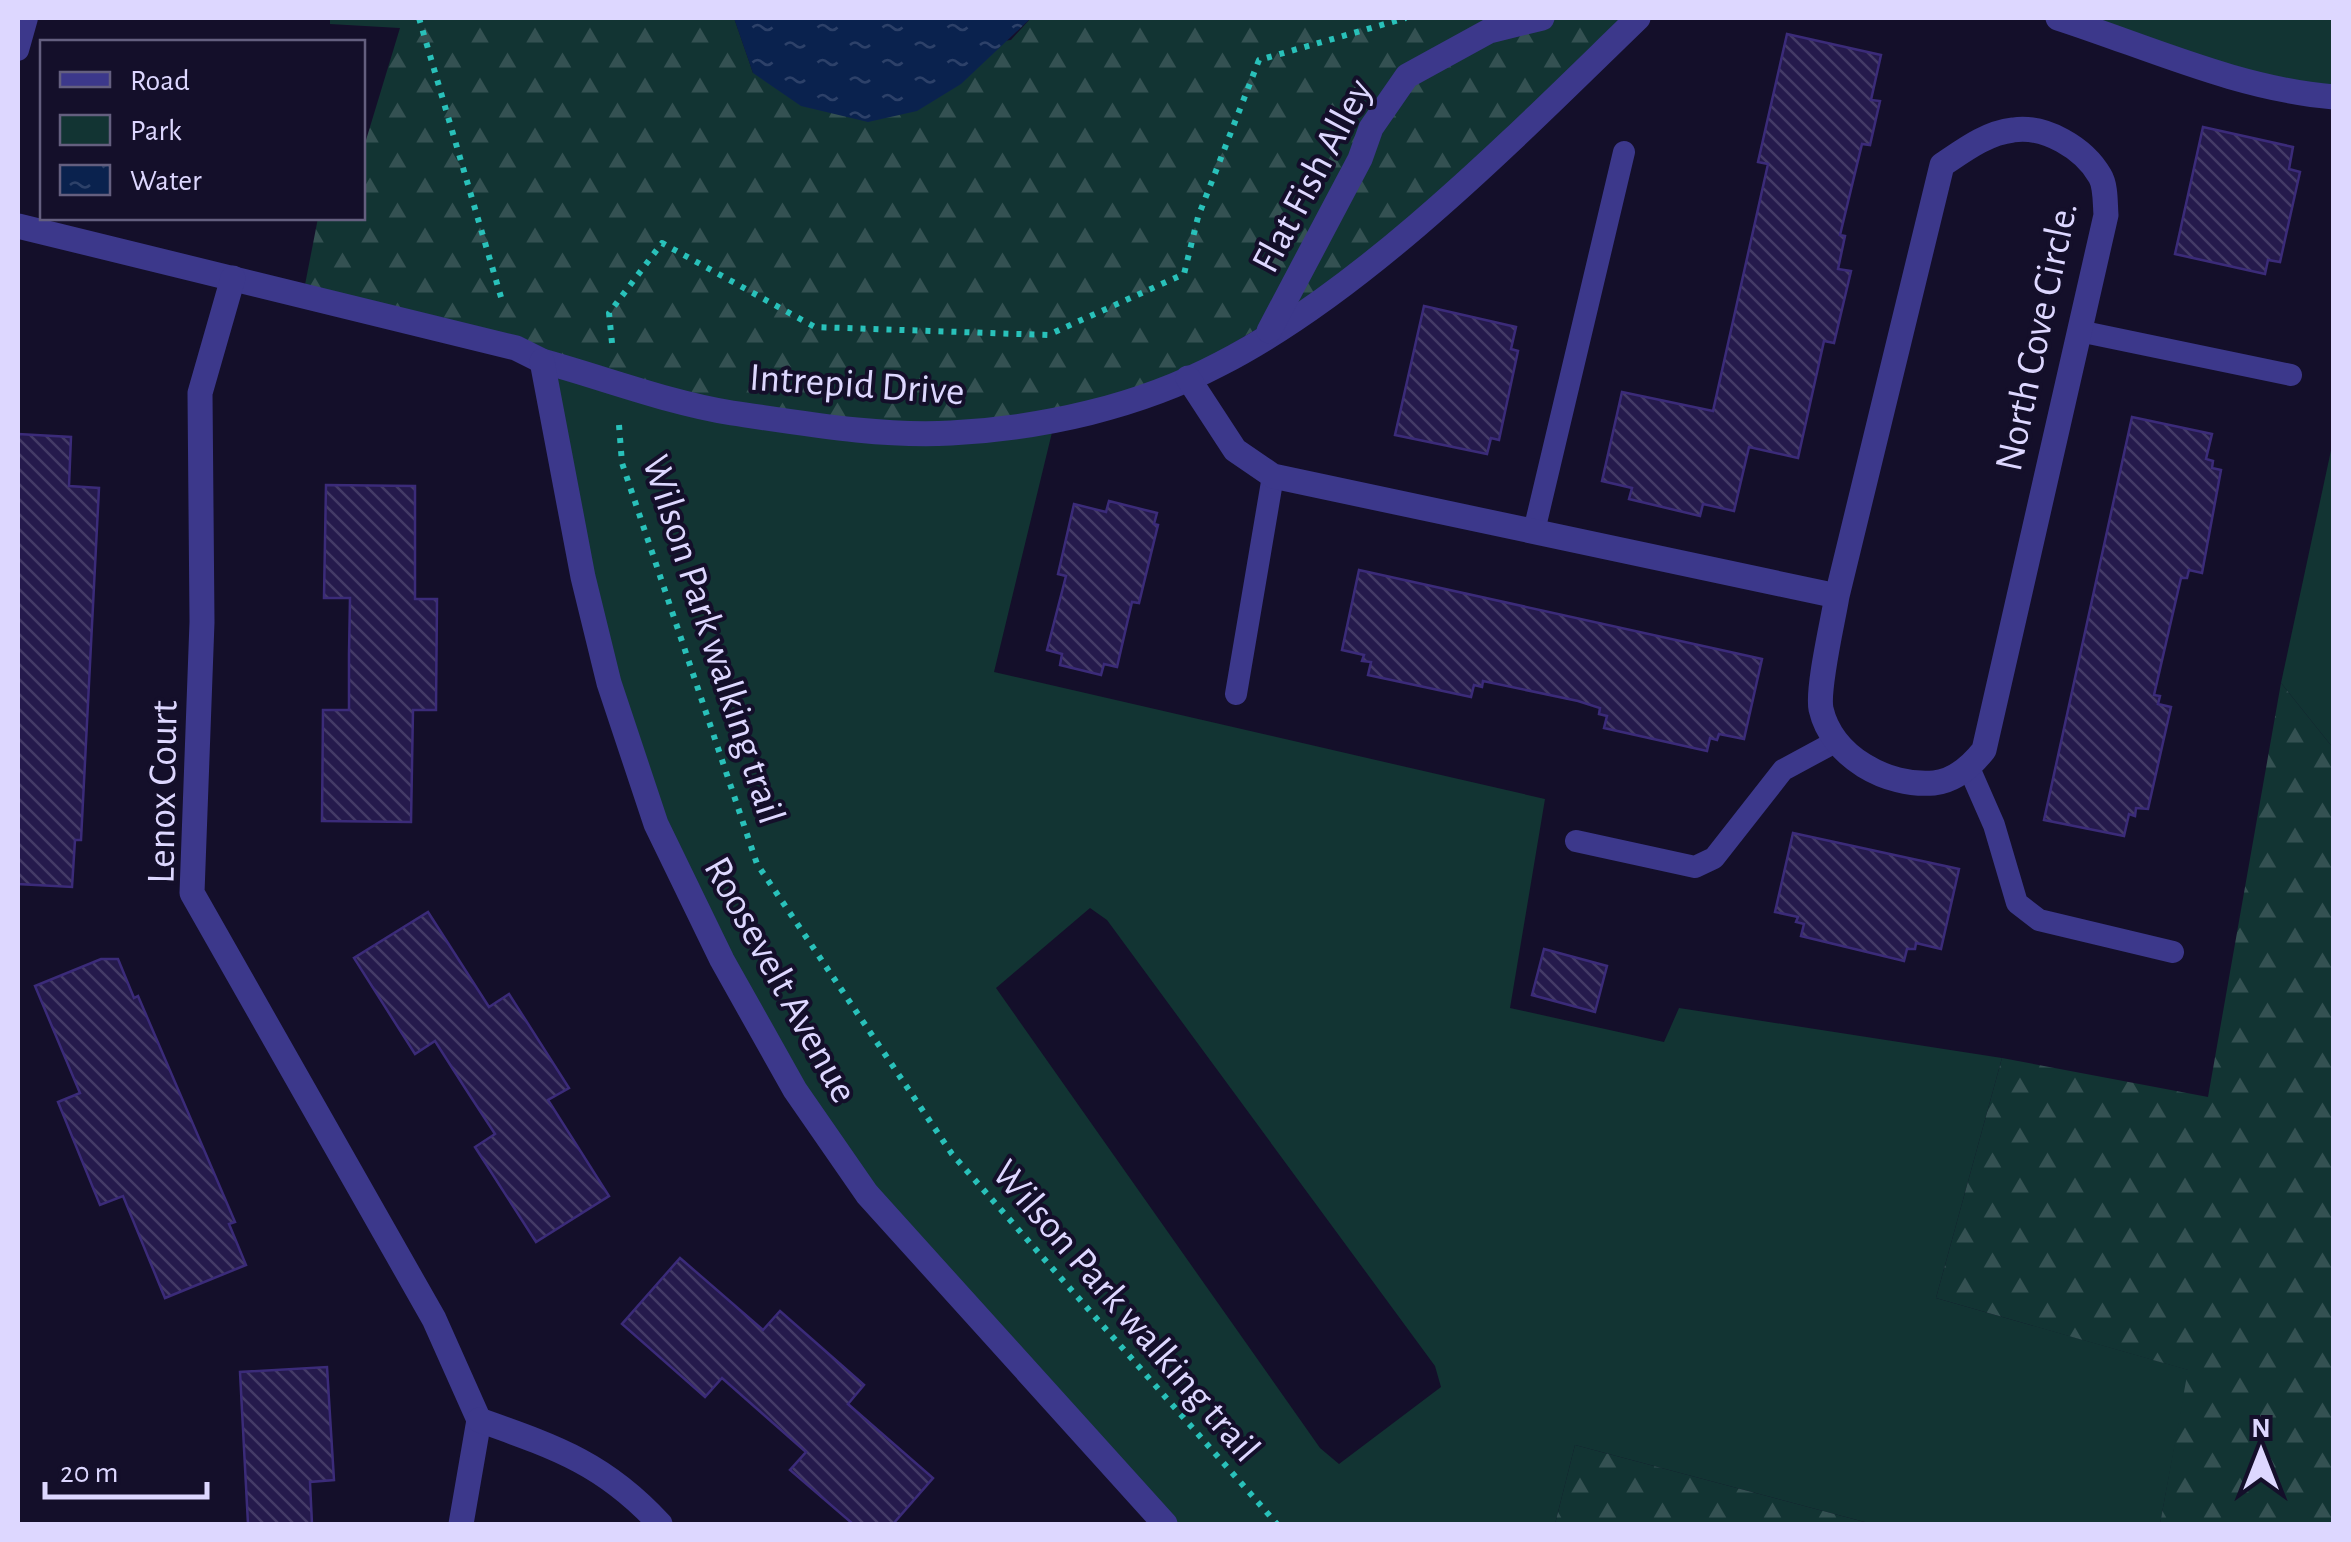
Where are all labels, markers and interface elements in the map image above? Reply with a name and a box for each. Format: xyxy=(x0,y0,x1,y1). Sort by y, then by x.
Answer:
legend xyxy=(40,40,365,220)
text: Road xyxy=(130,66,190,96)
street label: Flat Fish Alley xyxy=(1245,73,1380,279)
text: Park xyxy=(130,116,182,146)
text: Water xyxy=(130,166,202,196)
street label: North Cove Circle. xyxy=(1989,198,2085,475)
street label: Intrepid Drive xyxy=(748,358,966,412)
street label: Wilson Park walking trail xyxy=(635,450,792,829)
street label: Lenox Court xyxy=(141,700,185,884)
street label: Roosevelt Avenue xyxy=(696,850,864,1109)
street label: Wilson Park walking trail xyxy=(984,1153,1267,1470)
north arrow xyxy=(2211,1402,2311,1502)
text: N xyxy=(2251,1415,2271,1443)
scale bar xyxy=(45,1437,208,1499)
text: 20 m xyxy=(60,1458,118,1488)

